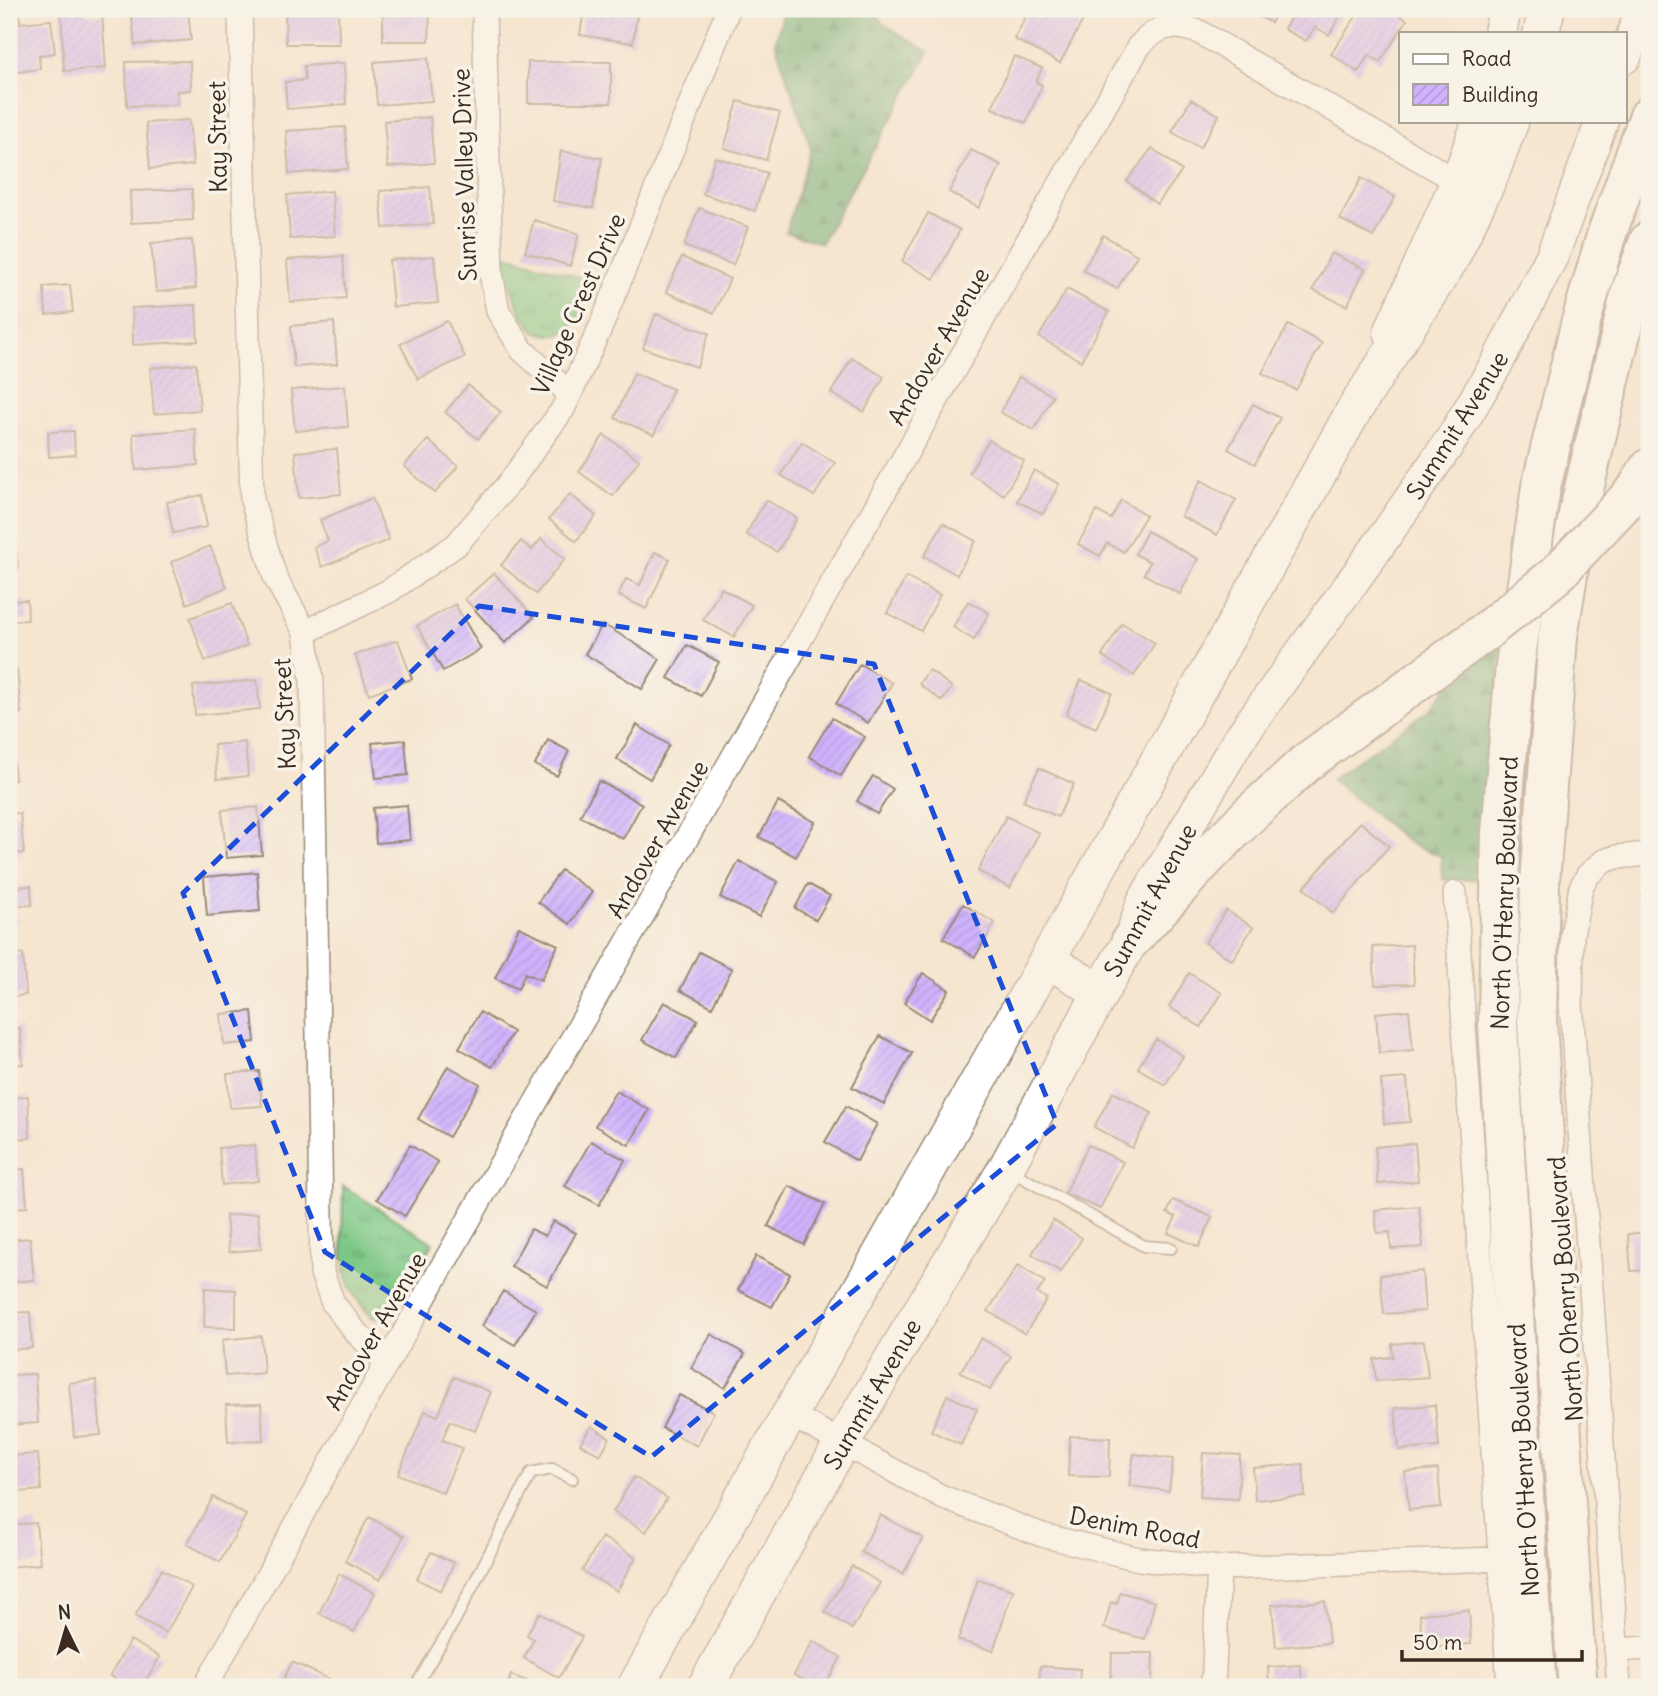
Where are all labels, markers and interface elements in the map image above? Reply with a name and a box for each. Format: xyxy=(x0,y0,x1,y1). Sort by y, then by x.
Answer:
legend xyxy=(1399,32,1626,122)
text: Road xyxy=(1462,45,1511,72)
street label: Sunrise Valley Drive xyxy=(445,68,483,282)
street label: Kay Street xyxy=(201,81,233,193)
text: Building xyxy=(1462,81,1538,108)
street label: Village Crest Drive xyxy=(524,208,632,400)
street label: Andover Avenue xyxy=(881,262,995,430)
street label: Summit Avenue xyxy=(1399,345,1515,505)
street label: Kay Street xyxy=(266,657,302,771)
street label: Andover Avenue xyxy=(600,755,714,923)
street label: North O'Henry Boulevard xyxy=(1484,756,1524,1030)
street label: Summit Avenue xyxy=(1097,818,1203,982)
street label: North Ohenry Boulevard xyxy=(1541,1155,1589,1423)
street label: Andover Avenue xyxy=(318,1247,432,1415)
street label: Summit Avenue xyxy=(817,1313,927,1475)
street label: North O'Henry Boulevard xyxy=(1501,1322,1545,1598)
street label: Denim Road xyxy=(1067,1500,1203,1554)
north arrow xyxy=(32,1594,102,1664)
text: N xyxy=(57,1600,72,1625)
scale bar xyxy=(1402,1619,1583,1663)
text: 50 m xyxy=(1413,1629,1462,1656)

